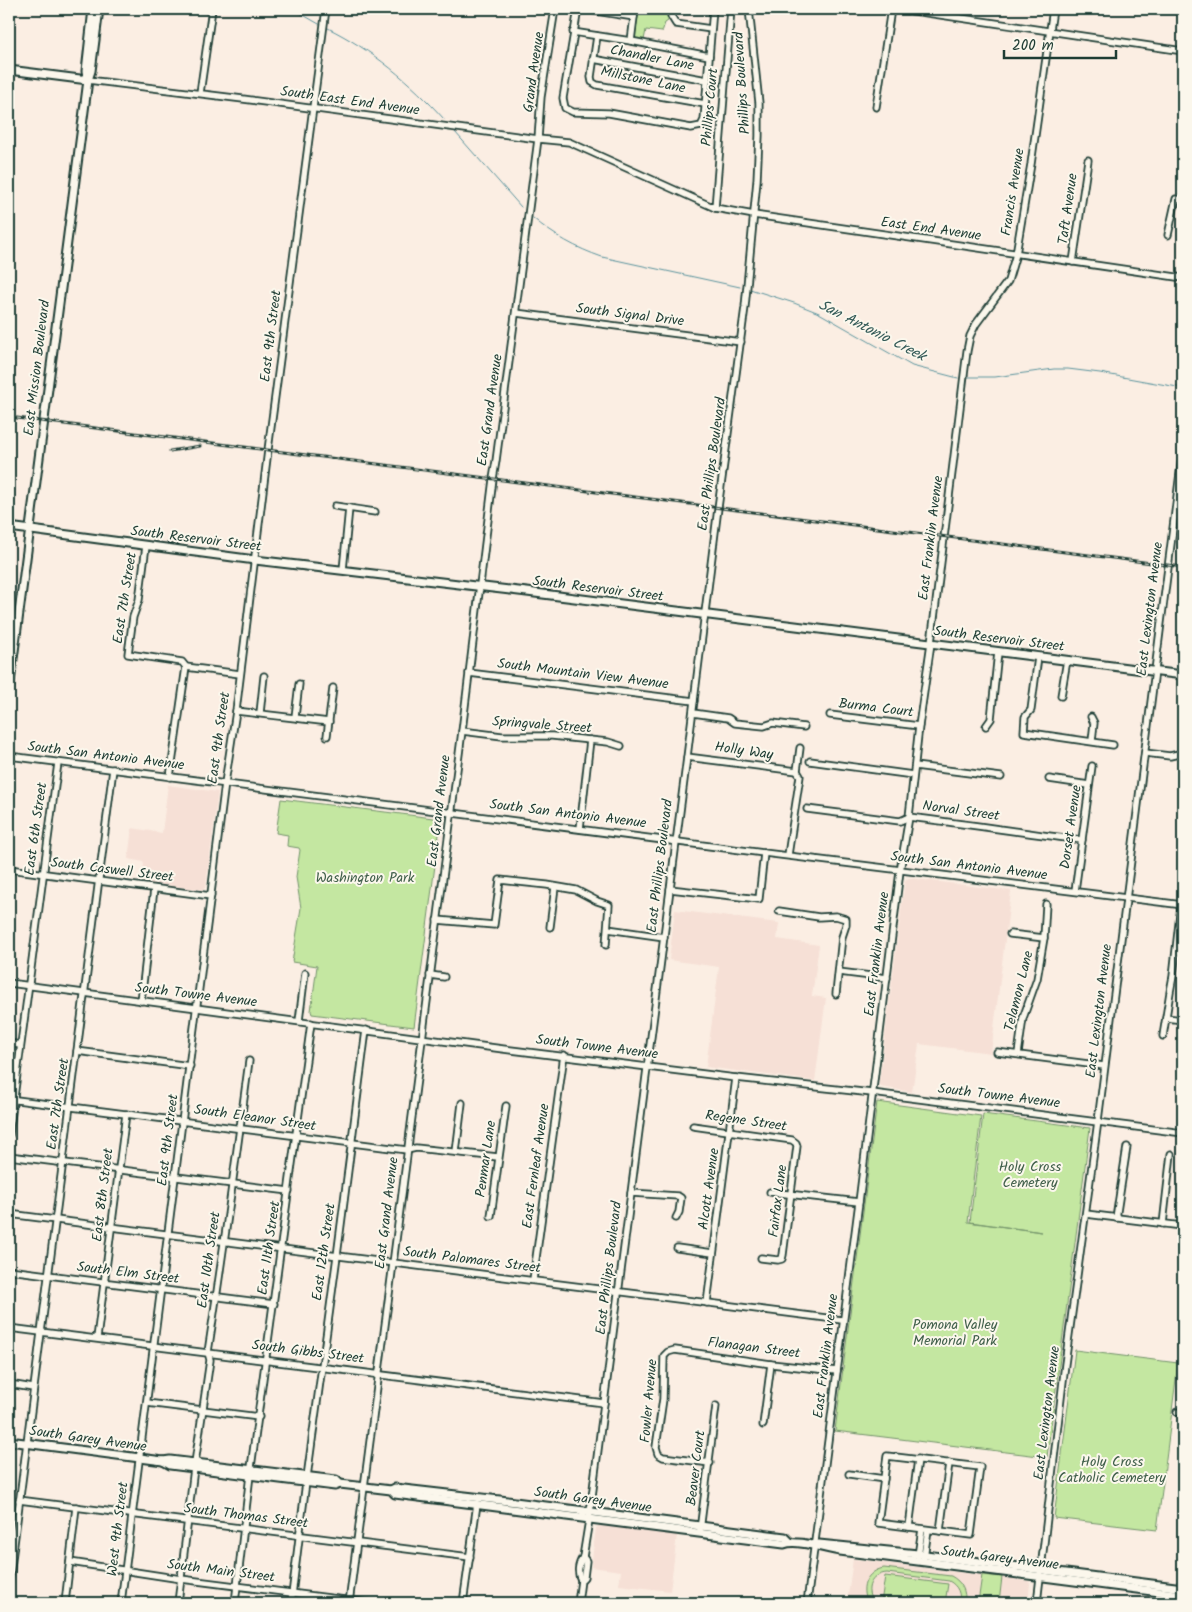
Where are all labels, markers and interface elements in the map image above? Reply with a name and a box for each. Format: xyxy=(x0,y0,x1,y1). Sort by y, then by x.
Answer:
scale bar xyxy=(1004,28,1117,60)
street label: Grand Avenue xyxy=(517,30,551,114)
street label: Phillips Boulevard xyxy=(727,30,757,135)
text: 200 m xyxy=(1012,34,1054,58)
street label: Chandler Lane xyxy=(608,39,696,77)
street label: Millstone Lane xyxy=(598,60,688,100)
street label: Phillips Court xyxy=(696,66,724,147)
street label: South East End Avenue xyxy=(279,80,422,122)
street label: Francis Avenue xyxy=(995,146,1031,237)
street label: Taft Avenue xyxy=(1052,171,1084,246)
street label: East End Avenue xyxy=(879,211,983,247)
street label: East 9th Street xyxy=(254,288,288,383)
water label: San Antonio Creek xyxy=(814,294,932,369)
street label: South Signal Drive xyxy=(575,297,686,333)
street label: East Mission Boulevard xyxy=(18,298,56,437)
street label: East Grand Avenue xyxy=(471,352,509,467)
street label: East Phillips Boulevard xyxy=(692,395,732,532)
street label: East Franklin Avenue xyxy=(912,474,950,602)
street label: South Reservoir Street xyxy=(129,520,263,558)
street label: East Lexington Avenue xyxy=(1131,540,1169,677)
street label: East 7th Street xyxy=(107,550,143,645)
street label: South Reservoir Street xyxy=(531,570,665,608)
street label: South Reservoir Street xyxy=(932,620,1066,658)
street label: South Mountain View Avenue xyxy=(496,653,671,696)
street label: East 9th Street xyxy=(202,690,236,785)
street label: Burma Court xyxy=(837,693,915,724)
street label: Springvale Street xyxy=(492,711,593,739)
street label: South San Antonio Avenue xyxy=(26,735,186,777)
street label: Holly Way xyxy=(713,736,775,766)
street label: East Grand Avenue xyxy=(421,753,457,868)
street label: East 6th Street xyxy=(19,781,53,877)
street label: Dorset Avenue xyxy=(1054,783,1088,870)
street label: South San Antonio Avenue xyxy=(488,793,648,835)
street label: Norval Street xyxy=(921,795,1001,827)
street label: East Phillips Boulevard xyxy=(641,797,679,934)
street label: South San Antonio Avenue xyxy=(889,845,1049,887)
street label: South Caswell Street xyxy=(49,852,175,889)
park label: Washington Park xyxy=(316,867,415,889)
street label: East Franklin Avenue xyxy=(858,890,896,1018)
street label: East Lexington Avenue xyxy=(1080,942,1118,1079)
street label: Telamon Lane xyxy=(998,948,1040,1034)
street label: South Towne Avenue xyxy=(134,977,259,1013)
street label: South Towne Avenue xyxy=(535,1029,660,1065)
street label: East 7th Street xyxy=(41,1056,75,1151)
street label: South Towne Avenue xyxy=(937,1078,1062,1114)
street label: East 9th Street xyxy=(151,1092,185,1187)
street label: South Eleanor Street xyxy=(193,1099,318,1138)
street label: East Fernleaf Avenue xyxy=(516,1101,556,1230)
street label: Regene Street xyxy=(704,1104,789,1138)
street label: Penmar Lane xyxy=(470,1119,502,1199)
street label: East 8th Street xyxy=(86,1146,120,1243)
street label: Alcott Avenue xyxy=(692,1146,726,1231)
street label: East Grand Avenue xyxy=(369,1155,405,1270)
park label: Holy Cross Cemetery xyxy=(999,1156,1061,1194)
street label: Fairfax Lane xyxy=(763,1163,793,1239)
street label: East 11th Street xyxy=(252,1199,287,1296)
street label: East Phillips Boulevard xyxy=(590,1199,628,1336)
street label: East 12th Street xyxy=(306,1201,342,1302)
street label: East 10th Street xyxy=(191,1210,227,1310)
street label: South Palomares Street xyxy=(402,1241,543,1279)
street label: South Elm Street xyxy=(76,1256,181,1290)
street label: East Franklin Avenue xyxy=(807,1292,845,1420)
park label: Pomona Valley Memorial Park xyxy=(913,1314,998,1352)
street label: Flanagan Street xyxy=(706,1331,802,1365)
street label: South Gibbs Street xyxy=(251,1334,366,1370)
street label: East Lexington Avenue xyxy=(1028,1344,1066,1481)
street label: Fowler Avenue xyxy=(634,1357,664,1444)
street label: South Garey Avenue xyxy=(28,1420,149,1458)
street label: Beaver Court xyxy=(680,1428,712,1507)
park label: Holy Cross Catholic Cemetery xyxy=(1058,1451,1166,1489)
street label: West 9th Street xyxy=(101,1480,135,1578)
street label: South Garey Avenue xyxy=(533,1481,654,1519)
street label: South Thomas Street xyxy=(183,1497,310,1535)
street label: South Garey Avenue xyxy=(940,1540,1061,1576)
street label: South Main Street xyxy=(166,1553,277,1589)

